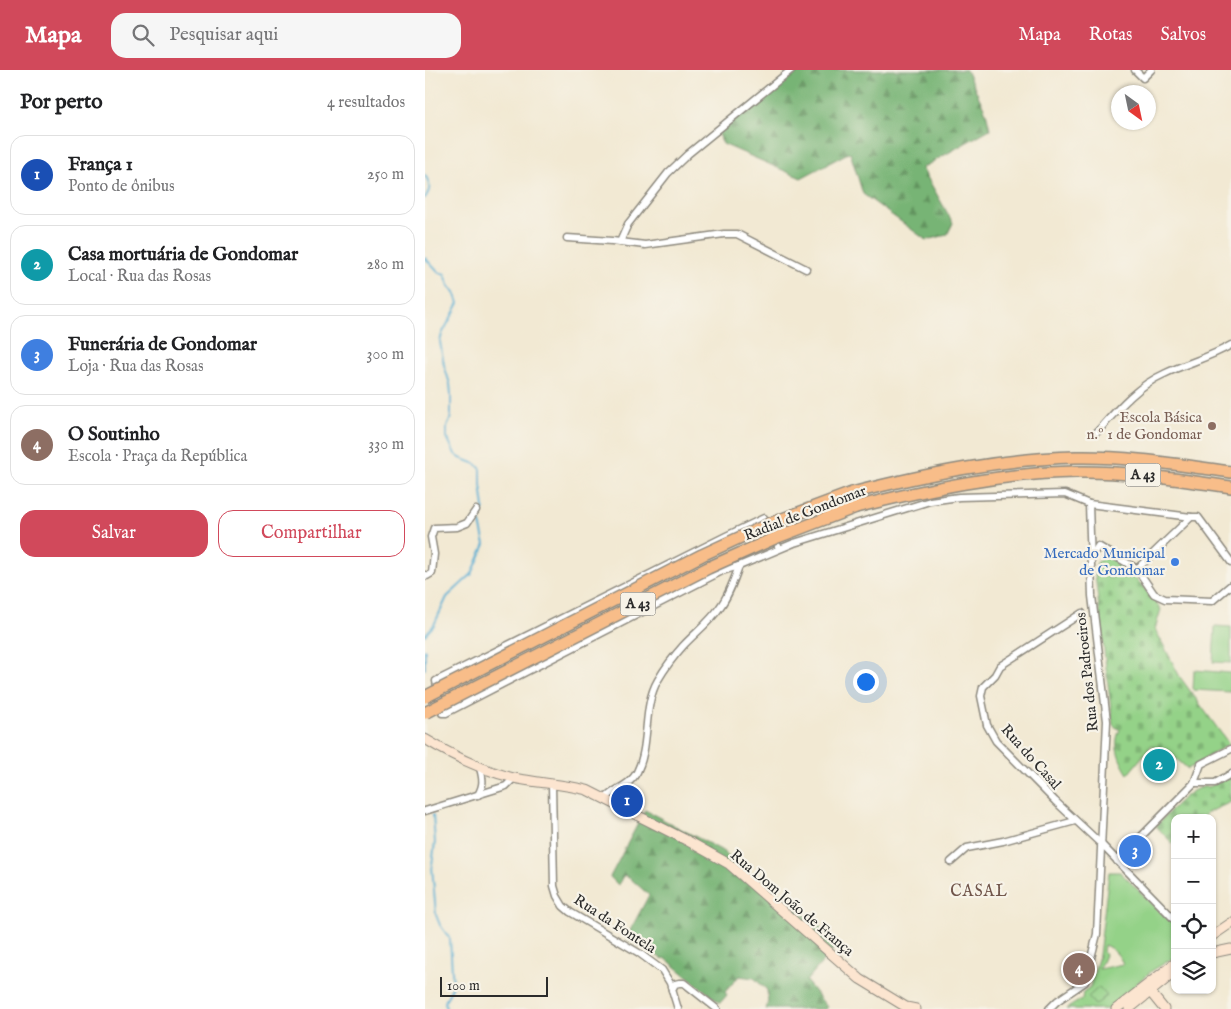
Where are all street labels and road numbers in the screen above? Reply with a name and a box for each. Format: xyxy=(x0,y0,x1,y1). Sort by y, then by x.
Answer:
road number: A 43 xyxy=(1125,464,1161,486)
street label: Radial de Gondomar xyxy=(741,481,869,545)
road number: A 43 xyxy=(621,592,655,616)
street label: Rua dos Padroeiros xyxy=(1071,611,1103,733)
street label: Rua do Casal xyxy=(997,720,1066,794)
street label: Rua Dom João de França xyxy=(726,846,858,961)
street label: Rua da Fontela xyxy=(570,890,660,958)

